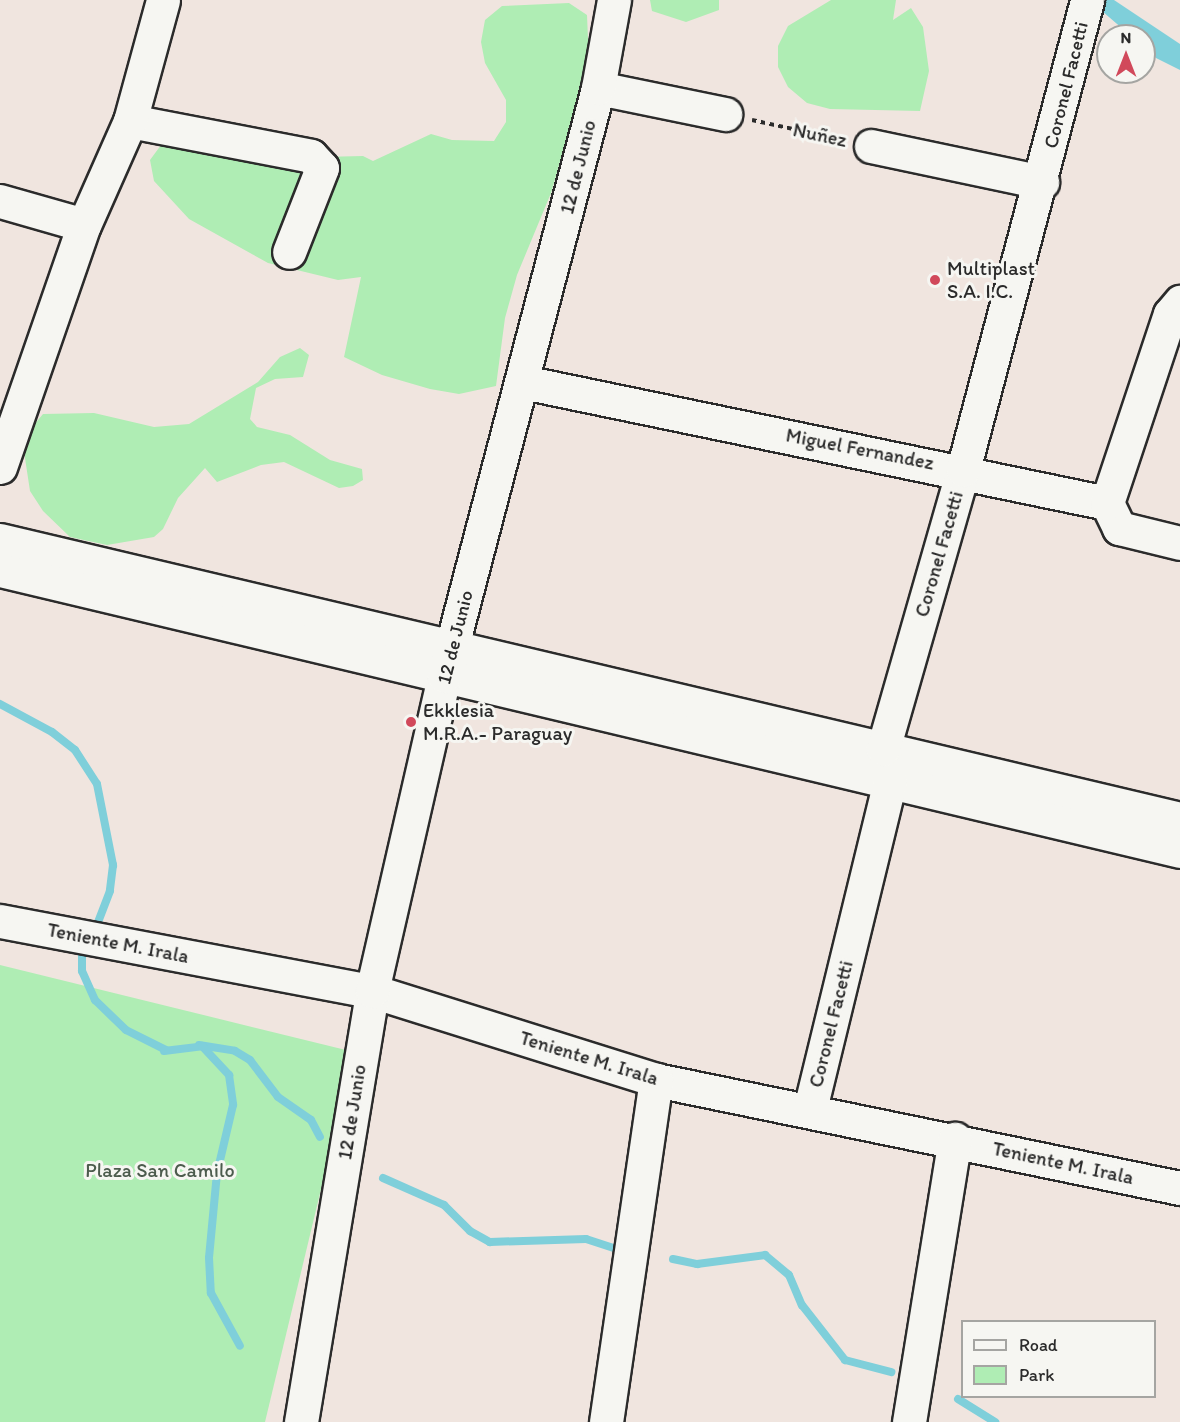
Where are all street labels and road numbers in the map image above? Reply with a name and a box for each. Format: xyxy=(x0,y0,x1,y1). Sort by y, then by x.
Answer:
street label: Coronel Facetti xyxy=(1039,19,1093,151)
street label: 12 de Junio xyxy=(555,117,601,217)
street label: Nuñez xyxy=(791,118,849,152)
street label: Miguel Fernandez xyxy=(784,423,936,475)
street label: Coronel Facetti xyxy=(910,488,968,620)
street label: 12 de Junio xyxy=(432,587,478,687)
street label: Teniente M. Irala xyxy=(45,918,191,968)
street label: Coronel Facetti xyxy=(804,958,858,1090)
street label: Teniente M. Irala xyxy=(517,1026,661,1090)
street label: 12 de Junio xyxy=(333,1062,371,1162)
street label: Teniente M. Irala xyxy=(990,1136,1136,1190)

